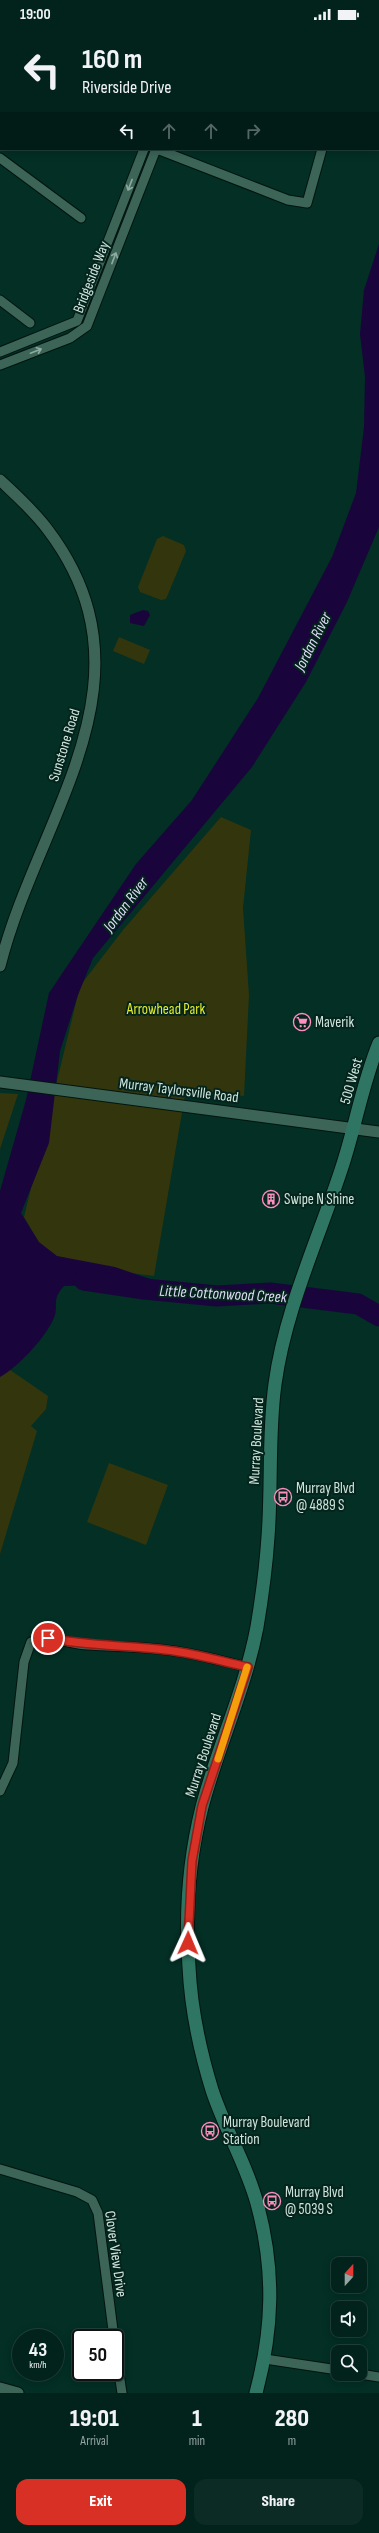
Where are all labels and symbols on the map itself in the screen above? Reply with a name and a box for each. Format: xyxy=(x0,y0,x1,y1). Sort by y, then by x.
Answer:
one-way arrow xyxy=(125,179,133,191)
street label: Bridgeside Way xyxy=(69,238,114,316)
one-way arrow xyxy=(110,252,118,264)
one-way arrow xyxy=(30,346,42,354)
water label: Jordan River xyxy=(290,609,336,675)
street label: Sunstone Road xyxy=(44,706,85,784)
water label: Jordan River xyxy=(99,874,153,937)
park label: Arrowhead Park xyxy=(126,1000,206,1019)
supermarket icon: Maverik xyxy=(292,1012,312,1032)
place label: Maverik xyxy=(315,1013,354,1032)
street label: 500 West xyxy=(336,1055,367,1106)
street label: Murray Taylorsville Road xyxy=(118,1074,240,1107)
building icon: Swipe N Shine xyxy=(261,1189,281,1209)
place label: Swipe N Shine xyxy=(284,1190,354,1209)
water label: Little Cottonwood Creek xyxy=(159,1282,288,1307)
street label: Murray Boulevard xyxy=(245,1397,268,1485)
place label: Murray Blvd @ 4889 S xyxy=(296,1479,355,1515)
bus stop icon: Murray Blvd @ 4889 S xyxy=(273,1487,293,1507)
pin xyxy=(31,1621,65,1655)
street label: Murray Boulevard xyxy=(181,1711,226,1799)
position arrow xyxy=(167,1922,209,1964)
place label: Murray Boulevard Station xyxy=(223,2113,310,2149)
bus stop icon: Murray Boulevard Station xyxy=(200,2121,220,2141)
place label: Murray Blvd @ 5039 S xyxy=(285,2183,344,2219)
bus stop icon: Murray Blvd @ 5039 S xyxy=(262,2191,282,2211)
street label: Clover View Drive xyxy=(100,2210,131,2299)
north arrow xyxy=(331,2257,367,2293)
speed limit sign: 50 xyxy=(72,2329,124,2381)

